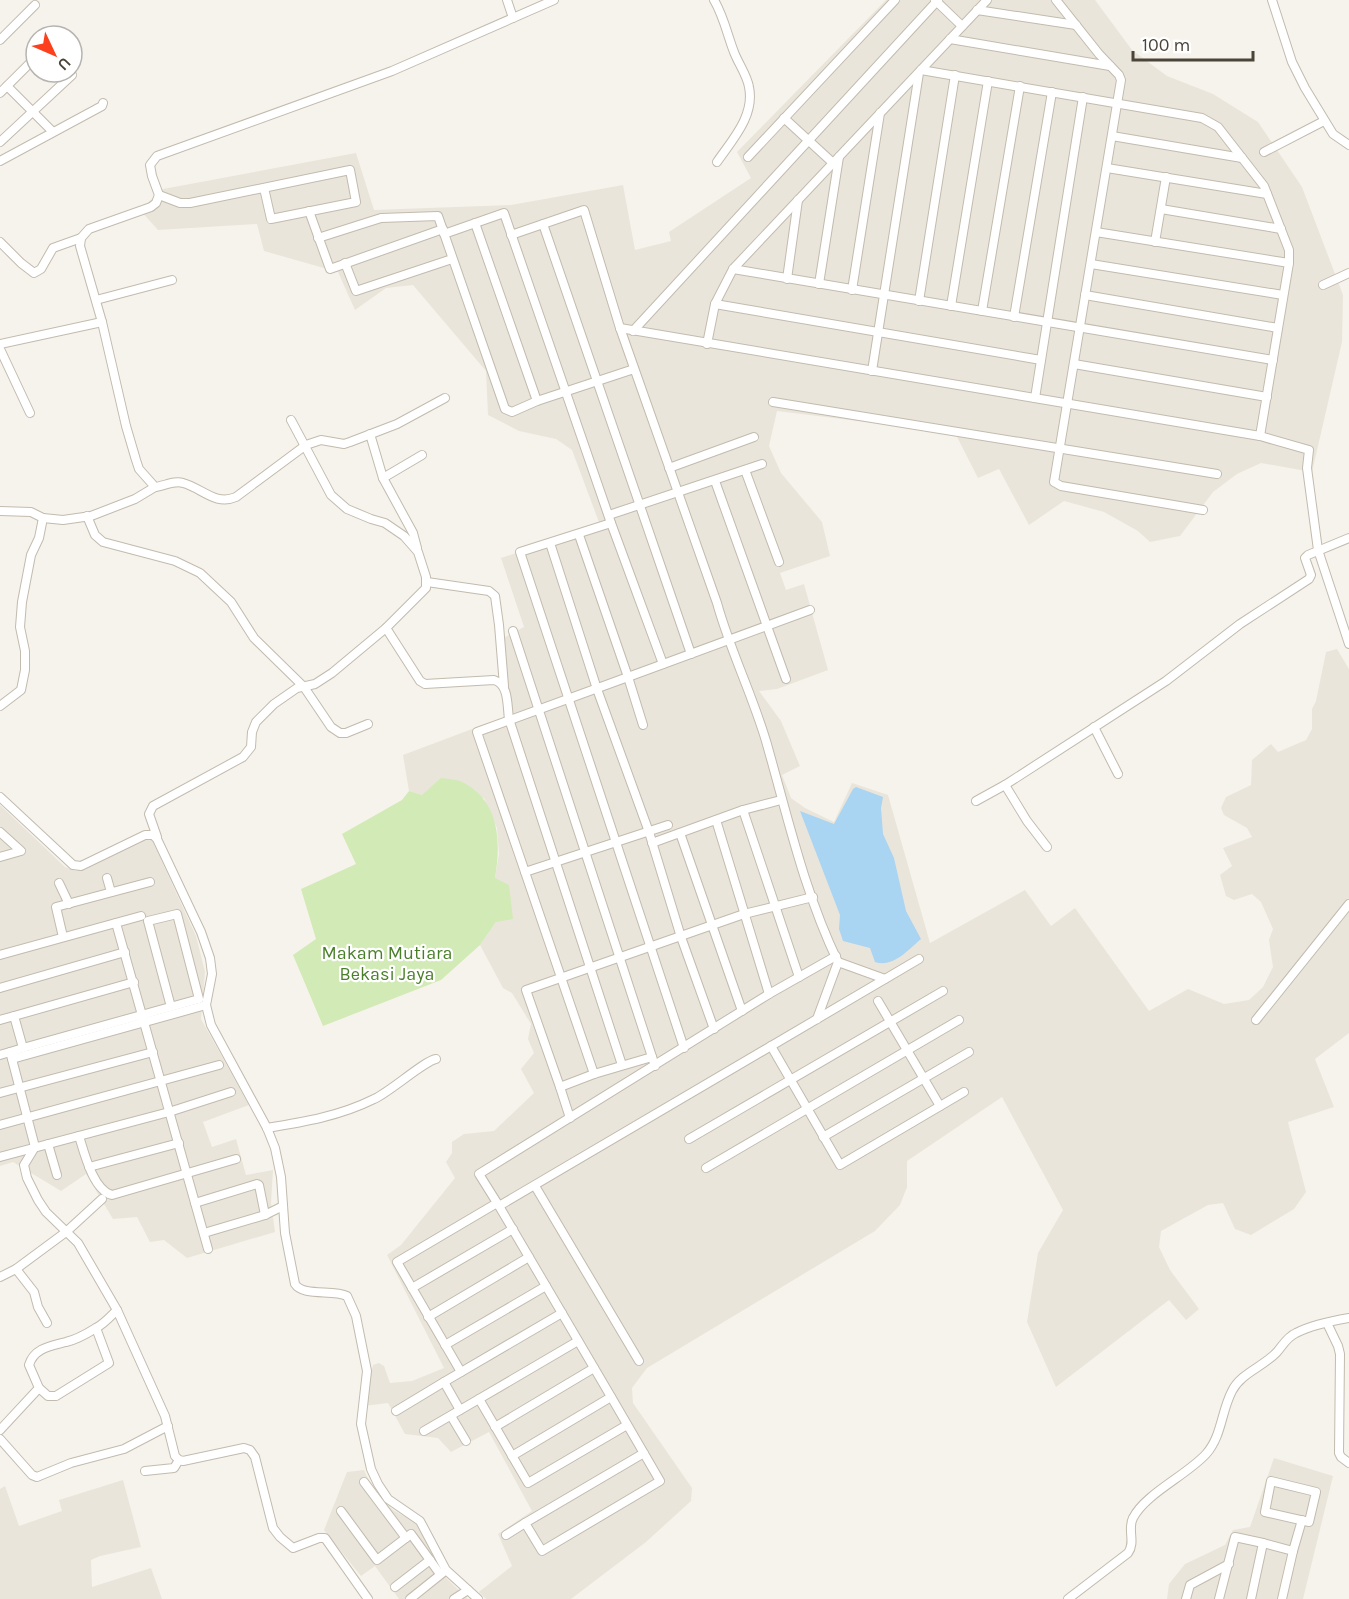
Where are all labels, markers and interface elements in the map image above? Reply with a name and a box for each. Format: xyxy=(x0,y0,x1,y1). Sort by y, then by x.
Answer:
north arrow xyxy=(24,24,84,84)
scale bar xyxy=(1133,24,1253,62)
text: 100 m xyxy=(1142,34,1190,56)
text: U xyxy=(54,54,75,75)
park label: Makam Mutiara Bekasi Jaya xyxy=(322,942,452,985)

